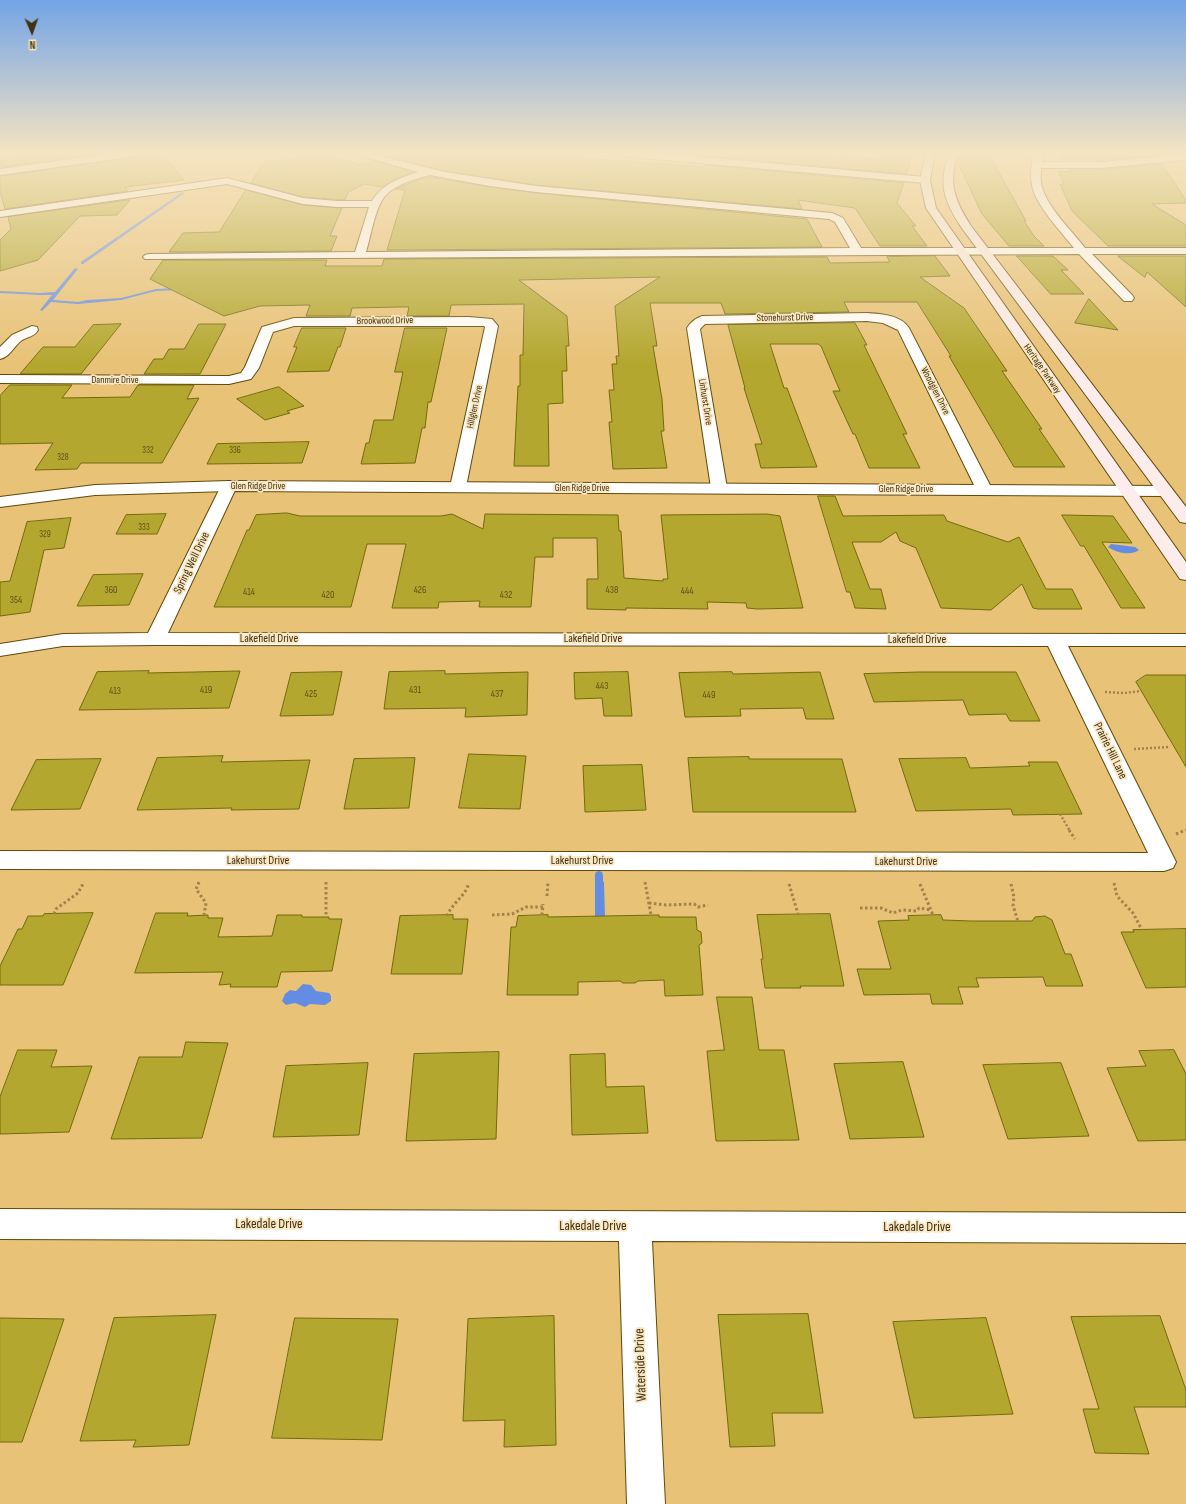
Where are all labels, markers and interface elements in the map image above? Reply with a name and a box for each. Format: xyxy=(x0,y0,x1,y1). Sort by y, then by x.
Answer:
north arrow xyxy=(12,12,52,52)
text: N xyxy=(29,38,36,51)
street label: Stonehurst Drive xyxy=(757,312,813,324)
street label: Brookwood Drive xyxy=(357,315,413,327)
street label: Heritage Parkway xyxy=(1020,342,1064,396)
street label: Woodglen Drive xyxy=(918,365,952,417)
street label: Danmire Drive xyxy=(91,374,139,386)
street label: Linhurst Drive xyxy=(695,378,715,426)
street label: Hillglen Drive xyxy=(465,384,485,430)
house number: 332 xyxy=(142,446,154,456)
house number: 336 xyxy=(229,446,241,456)
house number: 328 xyxy=(57,453,69,463)
street label: Glen Ridge Drive xyxy=(231,480,285,492)
street label: Glen Ridge Drive xyxy=(555,482,609,494)
street label: Glen Ridge Drive xyxy=(879,483,933,495)
house number: 333 xyxy=(138,523,150,533)
house number: 329 xyxy=(39,530,51,540)
street label: Spring Well Drive xyxy=(171,530,213,596)
house number: 360 xyxy=(104,584,118,596)
house number: 426 xyxy=(414,584,426,596)
house number: 438 xyxy=(606,584,618,596)
house number: 444 xyxy=(681,585,693,597)
house number: 414 xyxy=(243,586,255,598)
house number: 420 xyxy=(322,589,334,601)
house number: 432 xyxy=(500,589,512,601)
house number: 354 xyxy=(10,594,22,606)
street label: Lakefield Drive xyxy=(240,632,298,646)
street label: Lakefield Drive xyxy=(564,632,622,646)
street label: Lakefield Drive xyxy=(888,633,946,647)
house number: 443 xyxy=(596,680,608,692)
house number: 419 xyxy=(200,684,212,696)
house number: 431 xyxy=(409,684,421,696)
house number: 413 xyxy=(109,685,121,697)
house number: 425 xyxy=(305,688,317,700)
house number: 437 xyxy=(491,688,503,700)
house number: 449 xyxy=(703,689,715,701)
street label: Prairie Hill Lane xyxy=(1090,720,1130,782)
street label: Lakehurst Drive xyxy=(227,854,289,868)
street label: Lakehurst Drive xyxy=(551,854,613,868)
street label: Lakehurst Drive xyxy=(875,855,937,869)
street label: Lakedale Drive xyxy=(235,1216,303,1232)
street label: Lakedale Drive xyxy=(559,1218,627,1234)
street label: Lakedale Drive xyxy=(883,1219,951,1235)
street label: Waterside Drive xyxy=(631,1328,651,1402)

